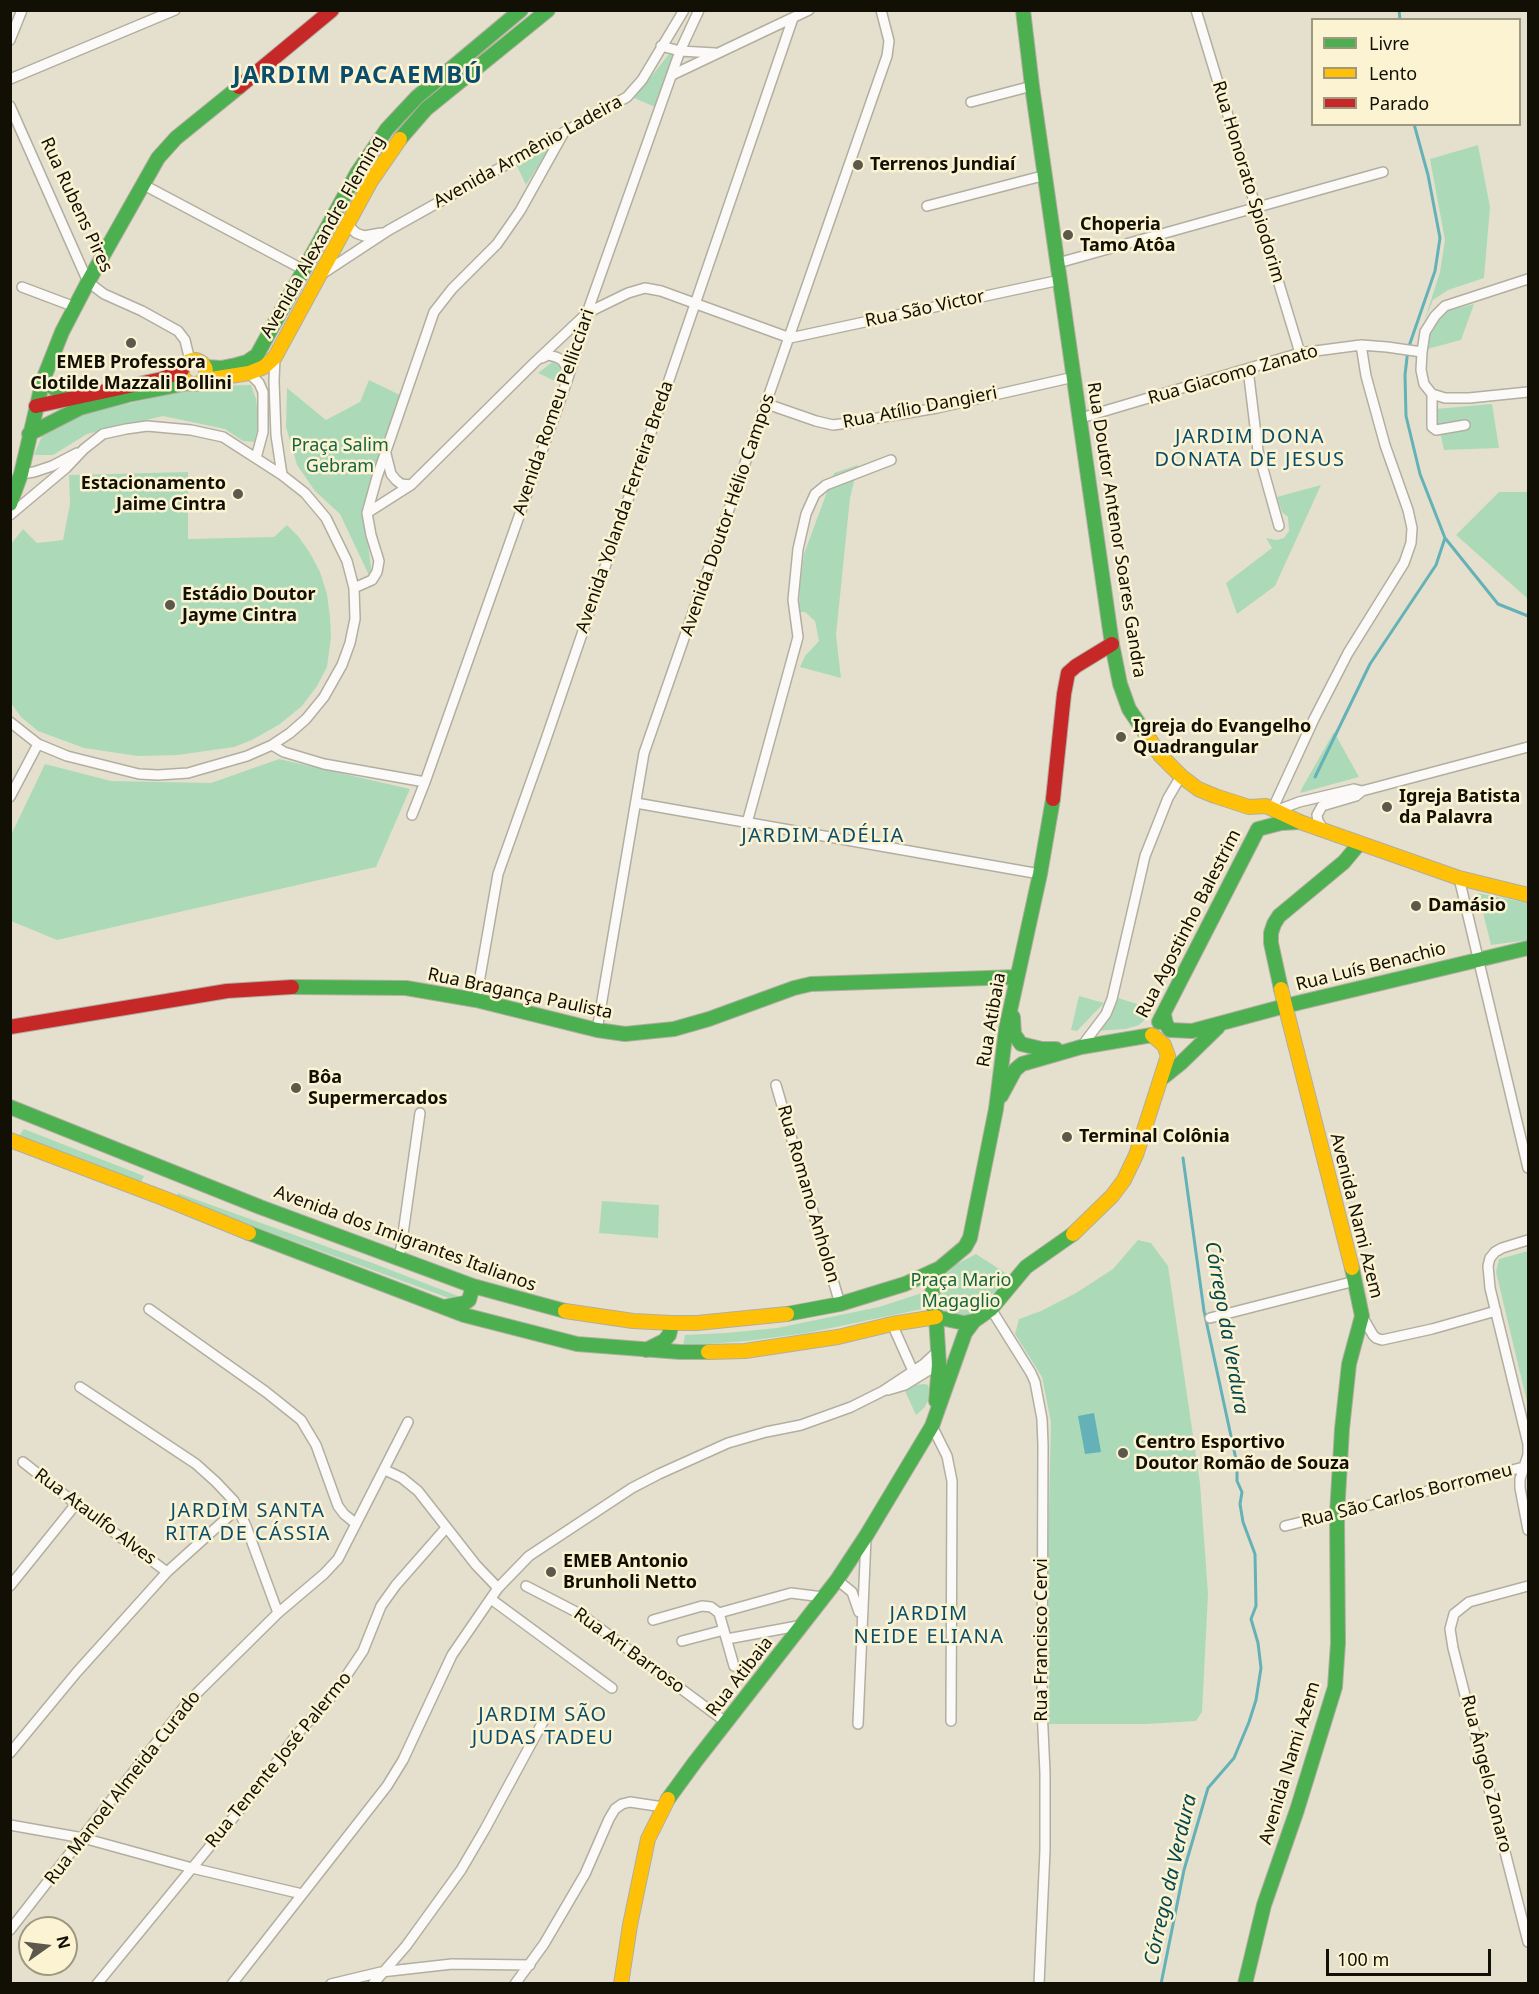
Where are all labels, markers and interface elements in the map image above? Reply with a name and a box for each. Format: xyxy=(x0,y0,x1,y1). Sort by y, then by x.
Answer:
legend xyxy=(1311,18,1521,126)
text: Livre xyxy=(1369,31,1409,55)
text: Lento xyxy=(1369,61,1417,85)
district label: JARDIM PACAEMBÚ xyxy=(233,62,483,90)
street label: Rua Honorato Spiodorim xyxy=(1207,78,1289,286)
street label: Avenida Armênio Ladeira xyxy=(430,91,626,213)
text: Parado xyxy=(1369,91,1429,115)
street label: Avenida Alexandre Fleming xyxy=(256,132,390,342)
street label: Rua Rubens Pires xyxy=(35,134,117,276)
place label: Terrenos Jundiaí xyxy=(870,154,1015,176)
marker: Terrenos Jundiaí xyxy=(851,158,865,172)
place label: Choperia Tamo Atôa xyxy=(1080,214,1176,256)
marker: Choperia Tamo Atôa xyxy=(1061,228,1075,242)
street label: Rua São Victor xyxy=(863,286,987,332)
street label: Avenida Romeu Pellicciari xyxy=(509,306,599,518)
marker: EMEB Professora Clotilde Mazzali Bollini xyxy=(124,336,138,350)
street label: Rua Giacomo Zanato xyxy=(1145,340,1321,410)
place label: EMEB Professora Clotilde Mazzali Bollini xyxy=(30,352,232,394)
street label: Avenida Yolanda Ferreira Breda xyxy=(572,378,678,636)
street label: Rua Doutor Antenor Soares Gandra xyxy=(1082,381,1150,679)
street label: Rua Atílio Dangieri xyxy=(841,382,999,434)
street label: Avenida Doutor Hélio Campos xyxy=(676,391,780,639)
district label: JARDIM DONA DONATA DE JESUS xyxy=(1154,425,1346,472)
park label: Praça Salim Gebram xyxy=(291,435,389,478)
place label: Estacionamento Jaime Cintra xyxy=(81,473,226,516)
marker: Estacionamento Jaime Cintra xyxy=(231,487,245,501)
place label: Estádio Doutor Jayme Cintra xyxy=(182,584,316,626)
marker: Estádio Doutor Jayme Cintra xyxy=(163,598,177,612)
place label: Igreja do Evangelho Quadrangular xyxy=(1133,716,1311,758)
marker: Igreja do Evangelho Quadrangular xyxy=(1114,730,1128,744)
place label: Igreja Batista da Palavra xyxy=(1399,786,1520,828)
marker: Igreja Batista da Palavra xyxy=(1380,800,1394,814)
district label: JARDIM ADÉLIA xyxy=(741,824,905,848)
street label: Rua Agostinho Balestrim xyxy=(1132,826,1246,1022)
place label: Damásio xyxy=(1428,895,1506,917)
marker: Damásio xyxy=(1409,899,1423,913)
street label: Rua Luís Benachio xyxy=(1294,938,1448,996)
street label: Rua Bragança Paulista xyxy=(426,964,614,1024)
street label: Rua Atibaia xyxy=(973,971,1011,1069)
place label: Bôa Supermercados xyxy=(308,1067,447,1110)
marker: Bôa Supermercados xyxy=(289,1081,303,1095)
street label: Rua Romano Anholon xyxy=(772,1103,844,1285)
place label: Terminal Colônia xyxy=(1079,1126,1230,1148)
marker: Terminal Colônia xyxy=(1060,1130,1074,1144)
street label: Avenida Nami Azem xyxy=(1325,1131,1387,1301)
street label: Avenida dos Imigrantes Italianos xyxy=(271,1181,539,1297)
water label: Córrego da Verdura xyxy=(1199,1240,1253,1416)
park label: Praça Mario Magaglio xyxy=(911,1270,1011,1312)
place label: Centro Esportivo Doutor Romão de Souza xyxy=(1135,1432,1350,1474)
marker: Centro Esportivo Doutor Romão de Souza xyxy=(1116,1446,1130,1460)
street label: Rua São Carlos Borromeu xyxy=(1299,1459,1515,1533)
street label: Rua Ataulfo Alves xyxy=(30,1464,160,1570)
district label: JARDIM SANTA RITA DE CÁSSIA xyxy=(165,1499,331,1546)
place label: EMEB Antonio Brunholi Netto xyxy=(563,1551,697,1594)
street label: Rua Francisco Cervi xyxy=(1031,1558,1053,1722)
marker: EMEB Antonio Brunholi Netto xyxy=(544,1565,558,1579)
district label: JARDIM NEIDE ELIANA xyxy=(853,1602,1005,1649)
street label: Rua Ari Barroso xyxy=(569,1603,689,1699)
street label: Rua Atibaia xyxy=(702,1633,778,1721)
street label: Rua Tenente José Palermo xyxy=(201,1668,357,1852)
street label: Avenida Nami Azem xyxy=(1255,1679,1325,1847)
street label: Rua Manoel Almeida Curado xyxy=(41,1687,205,1889)
street label: Rua Ângelo Zonaro xyxy=(1456,1693,1516,1855)
district label: JARDIM SÃO JUDAS TADEU xyxy=(472,1703,614,1750)
water label: Córrego da Verdura xyxy=(1140,1792,1202,1968)
north arrow xyxy=(18,1916,78,1976)
text: N xyxy=(51,1933,76,1951)
scale bar xyxy=(1329,1937,1494,1975)
text: 100 m xyxy=(1337,1947,1389,1971)

